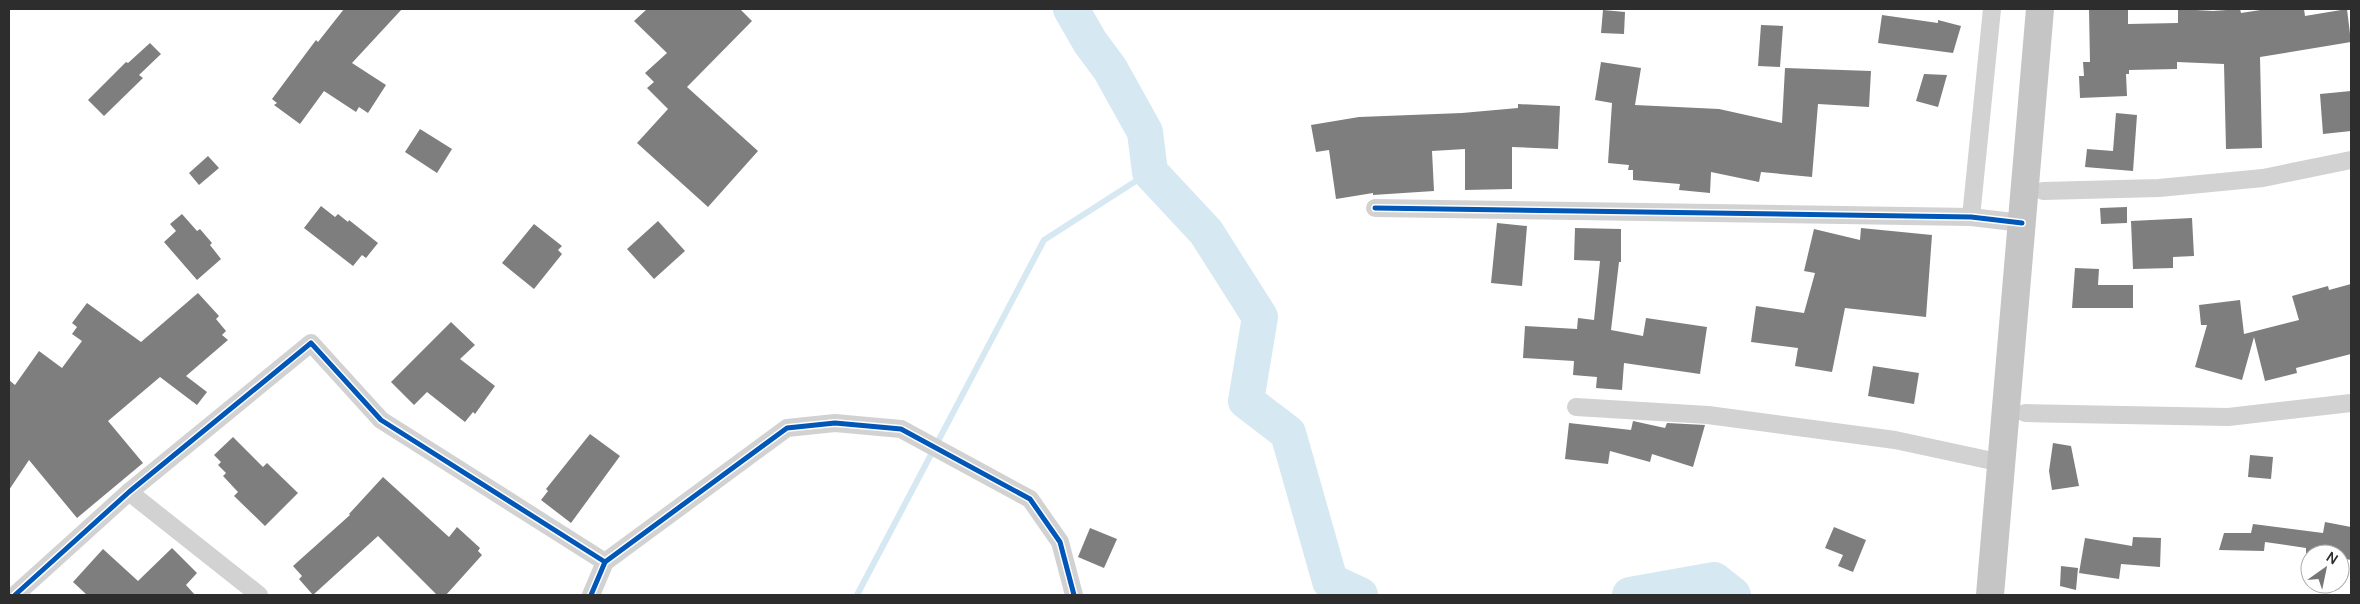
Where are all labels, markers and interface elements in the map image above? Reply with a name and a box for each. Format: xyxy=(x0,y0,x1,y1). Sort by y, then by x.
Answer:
north arrow xyxy=(2300,544,2350,594)
text: N xyxy=(2323,547,2342,568)

